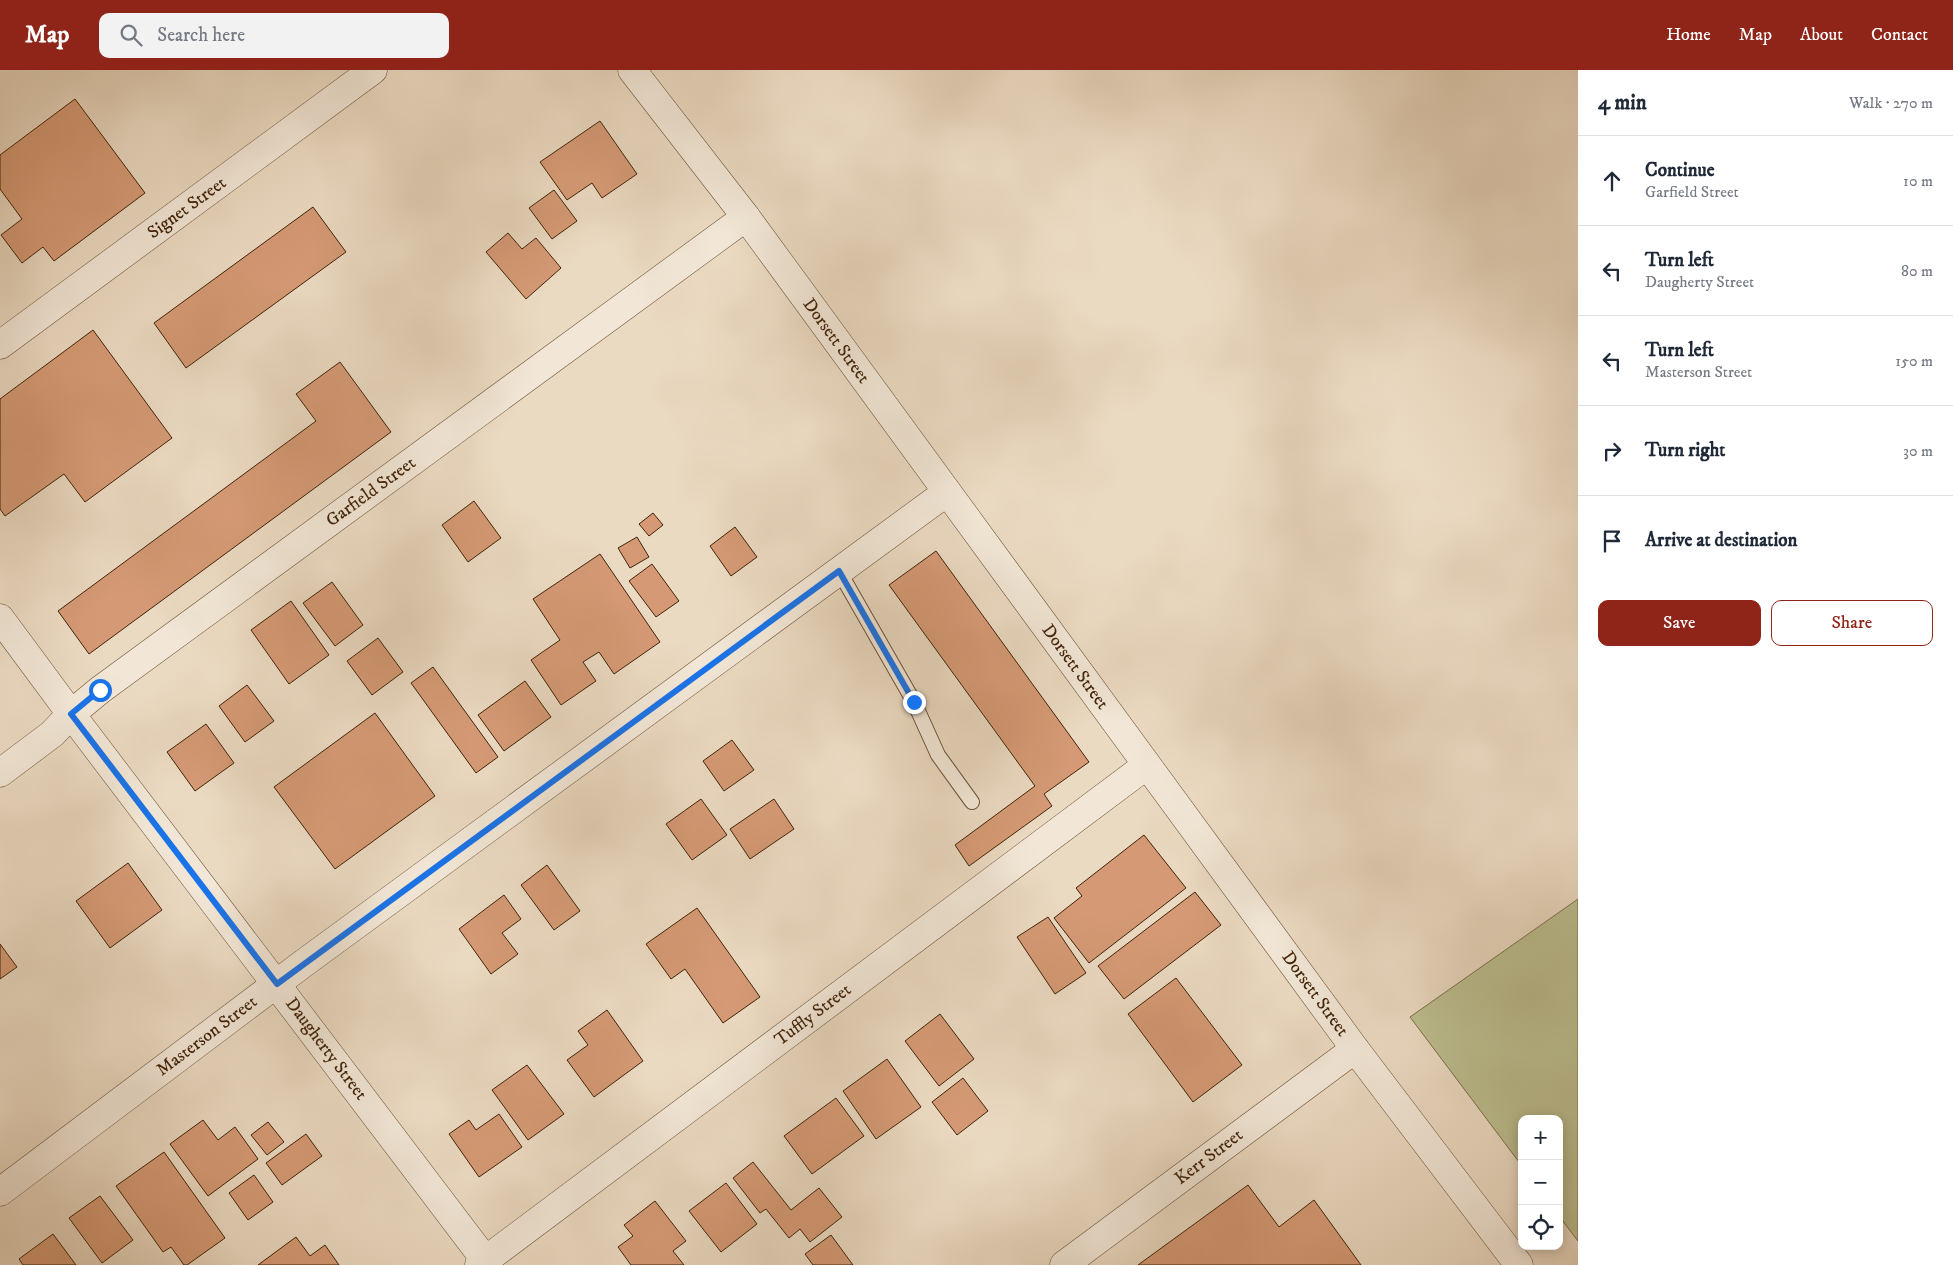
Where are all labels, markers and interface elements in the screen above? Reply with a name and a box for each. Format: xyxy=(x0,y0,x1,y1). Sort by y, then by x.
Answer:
search box xyxy=(99,13,449,58)
text: Map xyxy=(25,20,69,50)
icon: search xyxy=(117,21,145,49)
text: Search here xyxy=(157,24,245,47)
text: Home xyxy=(1666,24,1711,46)
text: Map xyxy=(1739,24,1772,46)
text: About xyxy=(1800,24,1843,46)
text: Contact xyxy=(1871,24,1928,46)
text: 4 min xyxy=(1598,90,1647,116)
text: Walk · 270 m xyxy=(1849,93,1933,113)
text: Continue xyxy=(1645,159,1715,182)
icon: ahead xyxy=(1598,167,1626,195)
text: 10 m xyxy=(1903,171,1933,191)
street label: Signet Street xyxy=(143,172,231,244)
text: Garfield Street xyxy=(1645,182,1739,202)
text: Turn left xyxy=(1645,249,1714,272)
icon: left xyxy=(1598,257,1626,285)
text: 80 m xyxy=(1901,261,1933,281)
text: Daugherty Street xyxy=(1645,272,1754,292)
street label: Dorsett Street xyxy=(798,294,874,388)
text: Turn left xyxy=(1645,339,1714,362)
icon: left xyxy=(1598,347,1626,375)
text: 150 m xyxy=(1895,351,1933,371)
text: Masterson Street xyxy=(1645,362,1752,382)
icon: right xyxy=(1598,437,1626,465)
text: Turn right xyxy=(1645,439,1725,462)
text: 30 m xyxy=(1903,441,1933,461)
street label: Garfield Street xyxy=(322,452,420,532)
icon: arrive xyxy=(1598,527,1626,555)
text: Arrive at destination xyxy=(1645,529,1797,552)
button: Save xyxy=(1598,600,1761,646)
button: Share xyxy=(1771,600,1933,646)
street label: Dorsett Street xyxy=(1037,620,1113,714)
route start xyxy=(89,679,112,702)
route end xyxy=(903,691,926,714)
street label: Dorsett Street xyxy=(1277,947,1353,1041)
street label: Tuffly Street xyxy=(770,979,856,1051)
street label: Masterson Street xyxy=(152,991,262,1081)
street label: Daugherty Street xyxy=(280,993,372,1105)
map controls xyxy=(1518,1115,1563,1250)
button: + xyxy=(1518,1115,1563,1160)
street label: Kerr Street xyxy=(1171,1124,1248,1190)
button: − xyxy=(1518,1160,1563,1205)
button: locate xyxy=(1518,1205,1563,1250)

